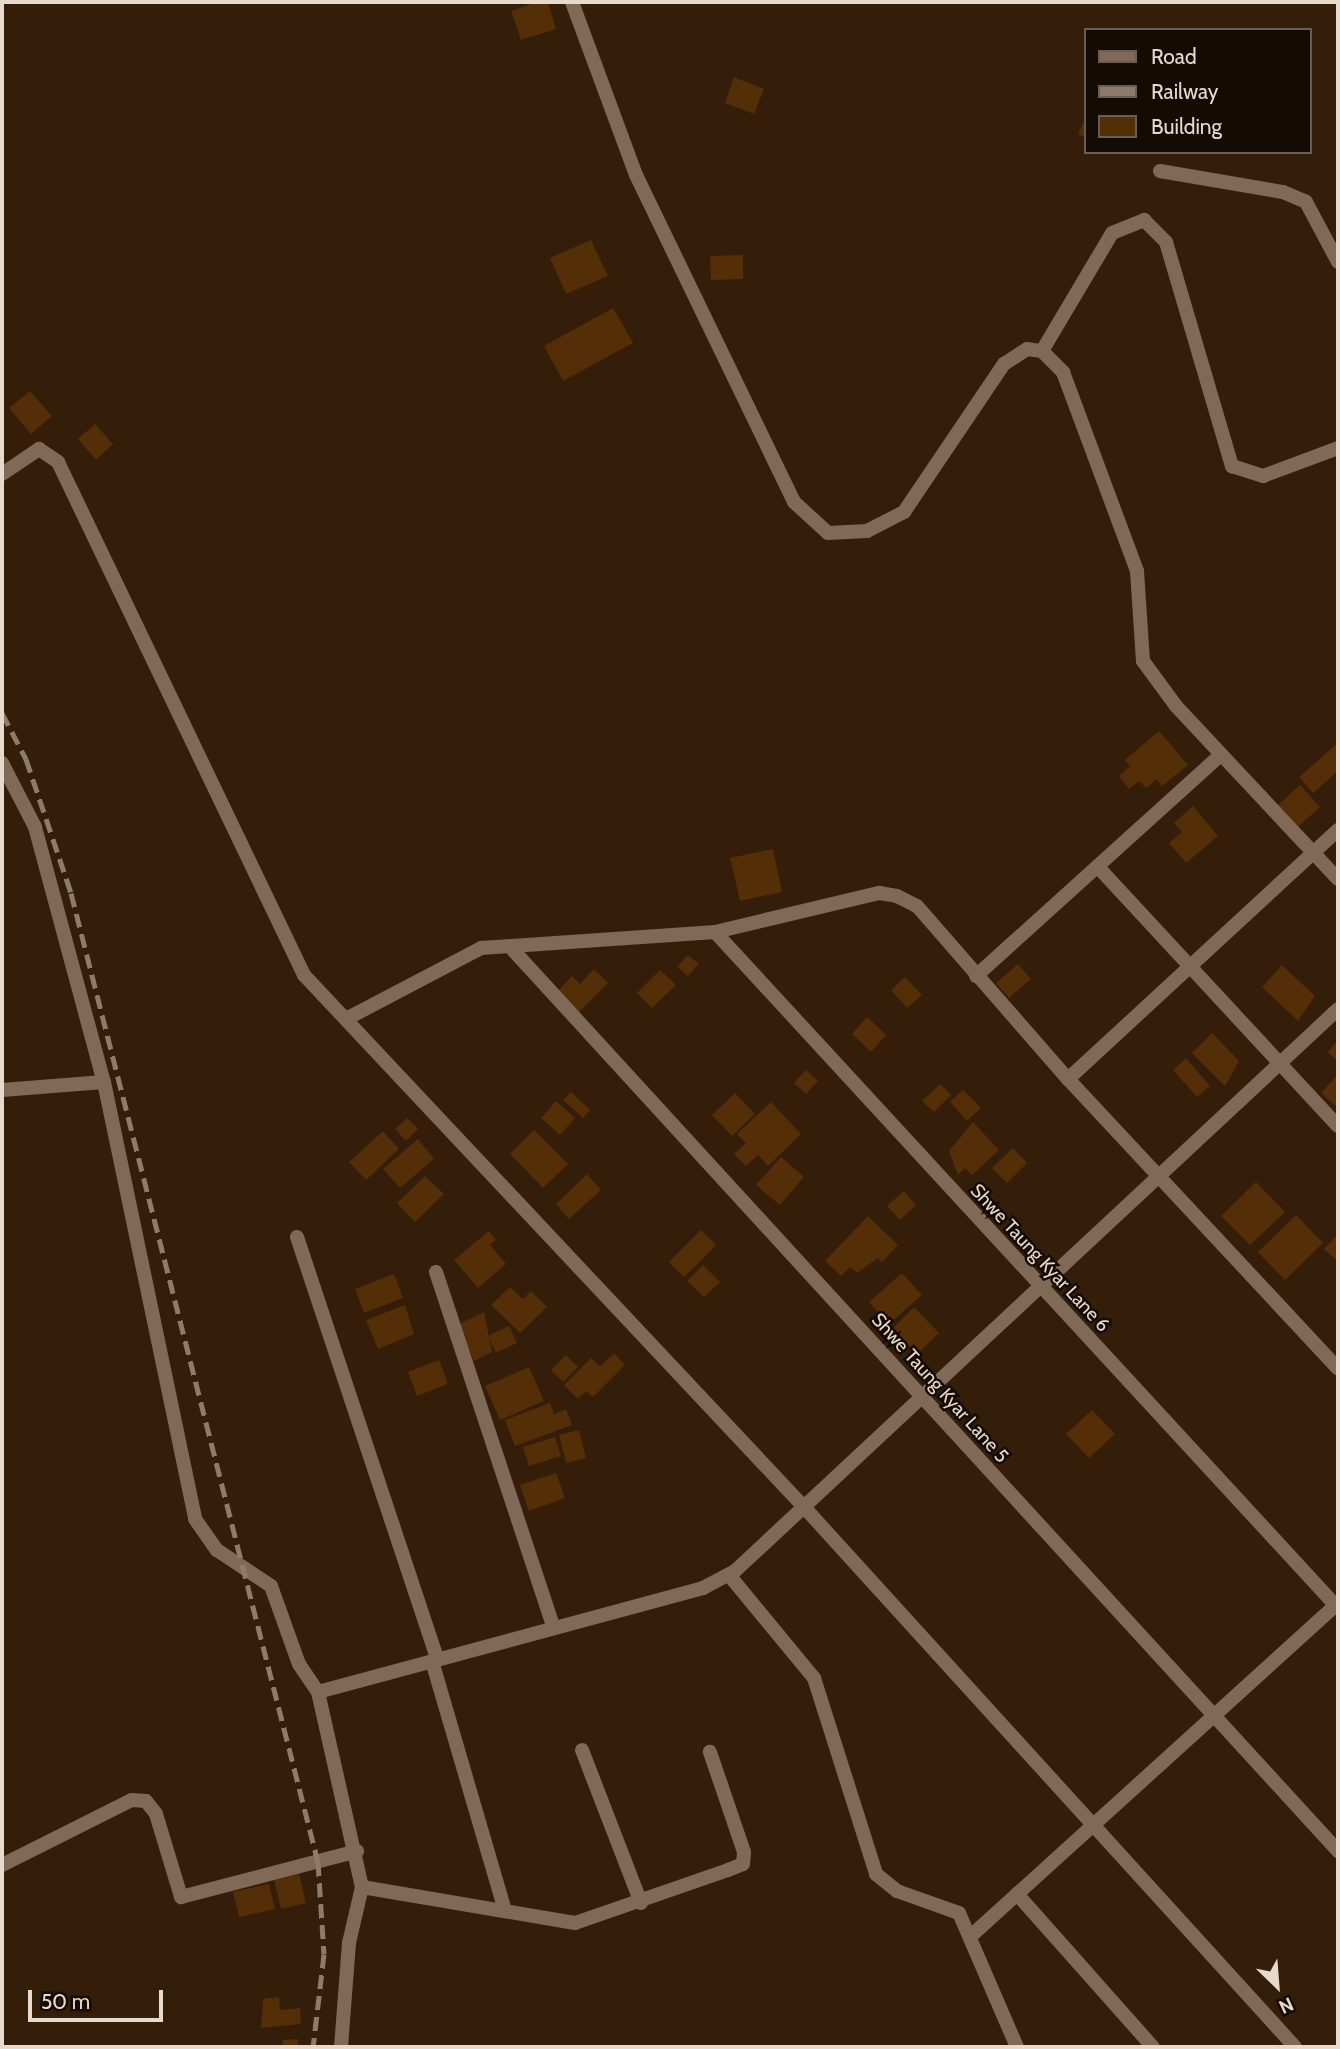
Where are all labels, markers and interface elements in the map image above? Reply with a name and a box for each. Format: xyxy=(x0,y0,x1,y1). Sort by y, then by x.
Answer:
legend xyxy=(1084,28,1312,154)
text: Road xyxy=(1151,44,1197,69)
text: Railway xyxy=(1151,79,1218,104)
text: Building xyxy=(1151,114,1222,139)
street label: Shwe Taung Kyar Lane 6 xyxy=(966,1179,1114,1337)
street label: Shwe Taung Kyar Lane 5 xyxy=(867,1309,1013,1467)
north arrow xyxy=(1242,1951,1312,2021)
scale bar xyxy=(32,1976,166,2020)
text: 50 m xyxy=(41,1989,90,2014)
text: N xyxy=(1275,1992,1297,2019)

